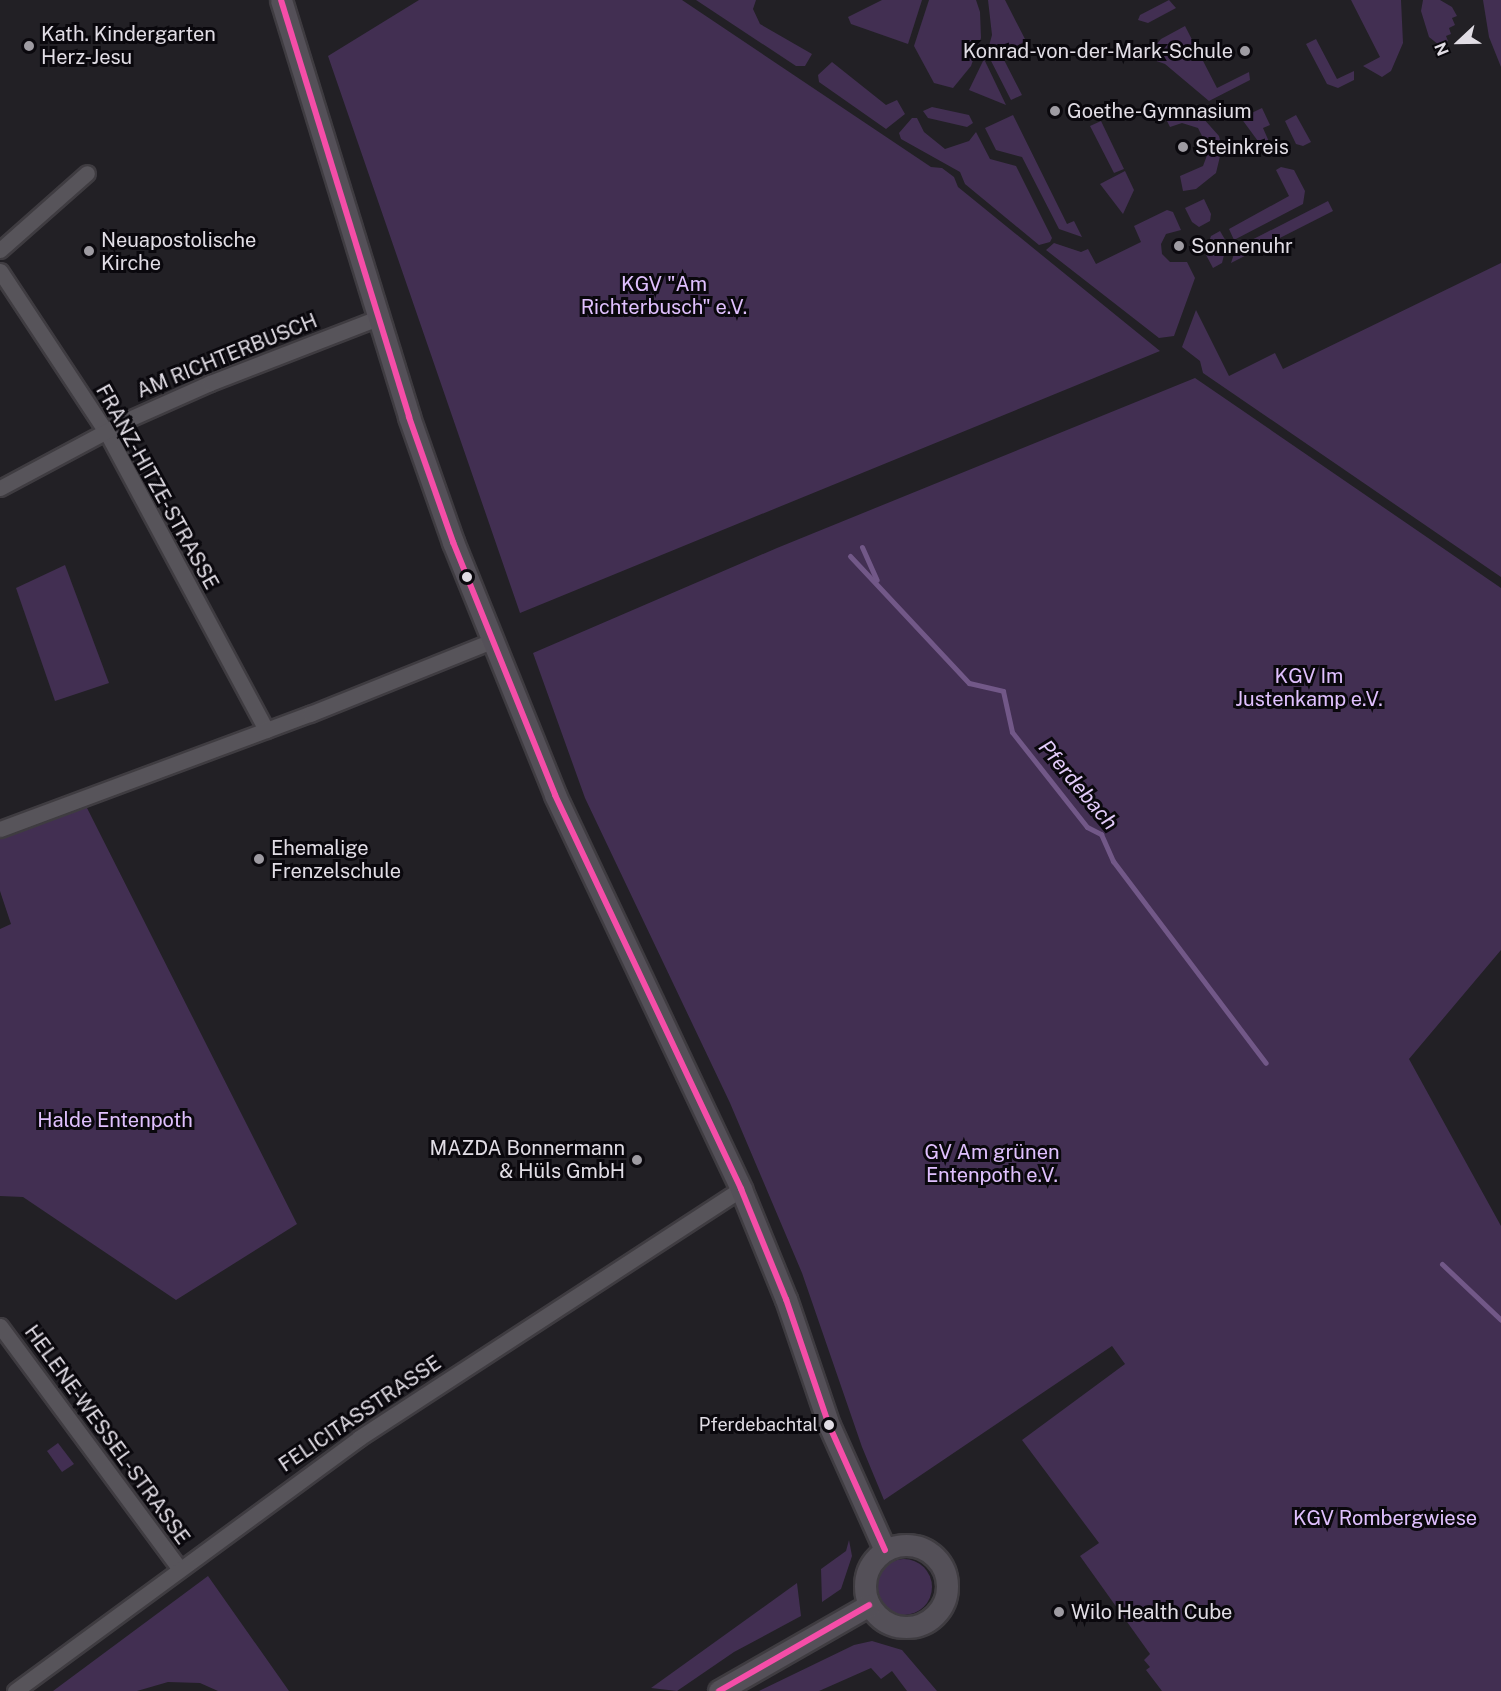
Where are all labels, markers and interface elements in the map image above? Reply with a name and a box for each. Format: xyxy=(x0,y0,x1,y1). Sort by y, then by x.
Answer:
north arrow xyxy=(1429,12,1489,72)
place label: Kath. Kindergarten Herz-Jesu xyxy=(41,22,216,69)
marker: Kath. Kindergarten Herz-Jesu xyxy=(22,39,36,53)
place label: Konrad-von-der-Mark-Schule xyxy=(963,39,1233,63)
text: N xyxy=(1431,40,1453,58)
marker: Konrad-von-der-Mark-Schule xyxy=(1238,44,1252,58)
place label: Goethe-Gymnasium xyxy=(1067,99,1251,123)
marker: Goethe-Gymnasium xyxy=(1048,104,1062,118)
place label: Steinkreis xyxy=(1195,135,1289,159)
marker: Steinkreis xyxy=(1176,140,1190,154)
place label: Neuapostolische Kirche xyxy=(101,228,256,275)
place label: Sonnenuhr xyxy=(1191,234,1293,258)
marker: Sonnenuhr xyxy=(1172,239,1186,253)
marker: Neuapostolische Kirche xyxy=(82,244,96,258)
park label: KGV "Am Richterbusch" e.V. xyxy=(581,272,747,319)
street label: AM RICHTERBUSCH xyxy=(133,309,321,403)
street label: FRANZ-HITZE-STRASSE xyxy=(91,380,223,594)
unlabelled marker xyxy=(461,571,473,583)
park label: KGV Im Justenkamp e.V. xyxy=(1235,665,1383,712)
water label: Pferdebach xyxy=(1033,735,1123,835)
place label: Ehemalige Frenzelschule xyxy=(271,836,401,883)
marker: Ehemalige Frenzelschule xyxy=(252,852,266,866)
park label: Halde Entenpoth xyxy=(37,1108,193,1132)
place label: MAZDA Bonnermann & Hüls GmbH xyxy=(429,1136,625,1183)
park label: GV Am grünen Entenpoth e.V. xyxy=(924,1141,1060,1188)
marker: MAZDA Bonnermann & Hüls GmbH xyxy=(630,1153,644,1167)
street label: HELENE-WESSEL-STRASSE xyxy=(19,1321,195,1549)
street label: FELICITASSTRASSE xyxy=(274,1351,446,1477)
place label: Pferdebachtal xyxy=(699,1414,818,1436)
marker: Pferdebachtal xyxy=(823,1419,835,1431)
park label: KGV Rombergwiese xyxy=(1293,1506,1477,1530)
place label: Wilo Health Cube xyxy=(1071,1600,1233,1624)
marker: Wilo Health Cube xyxy=(1052,1605,1066,1619)

